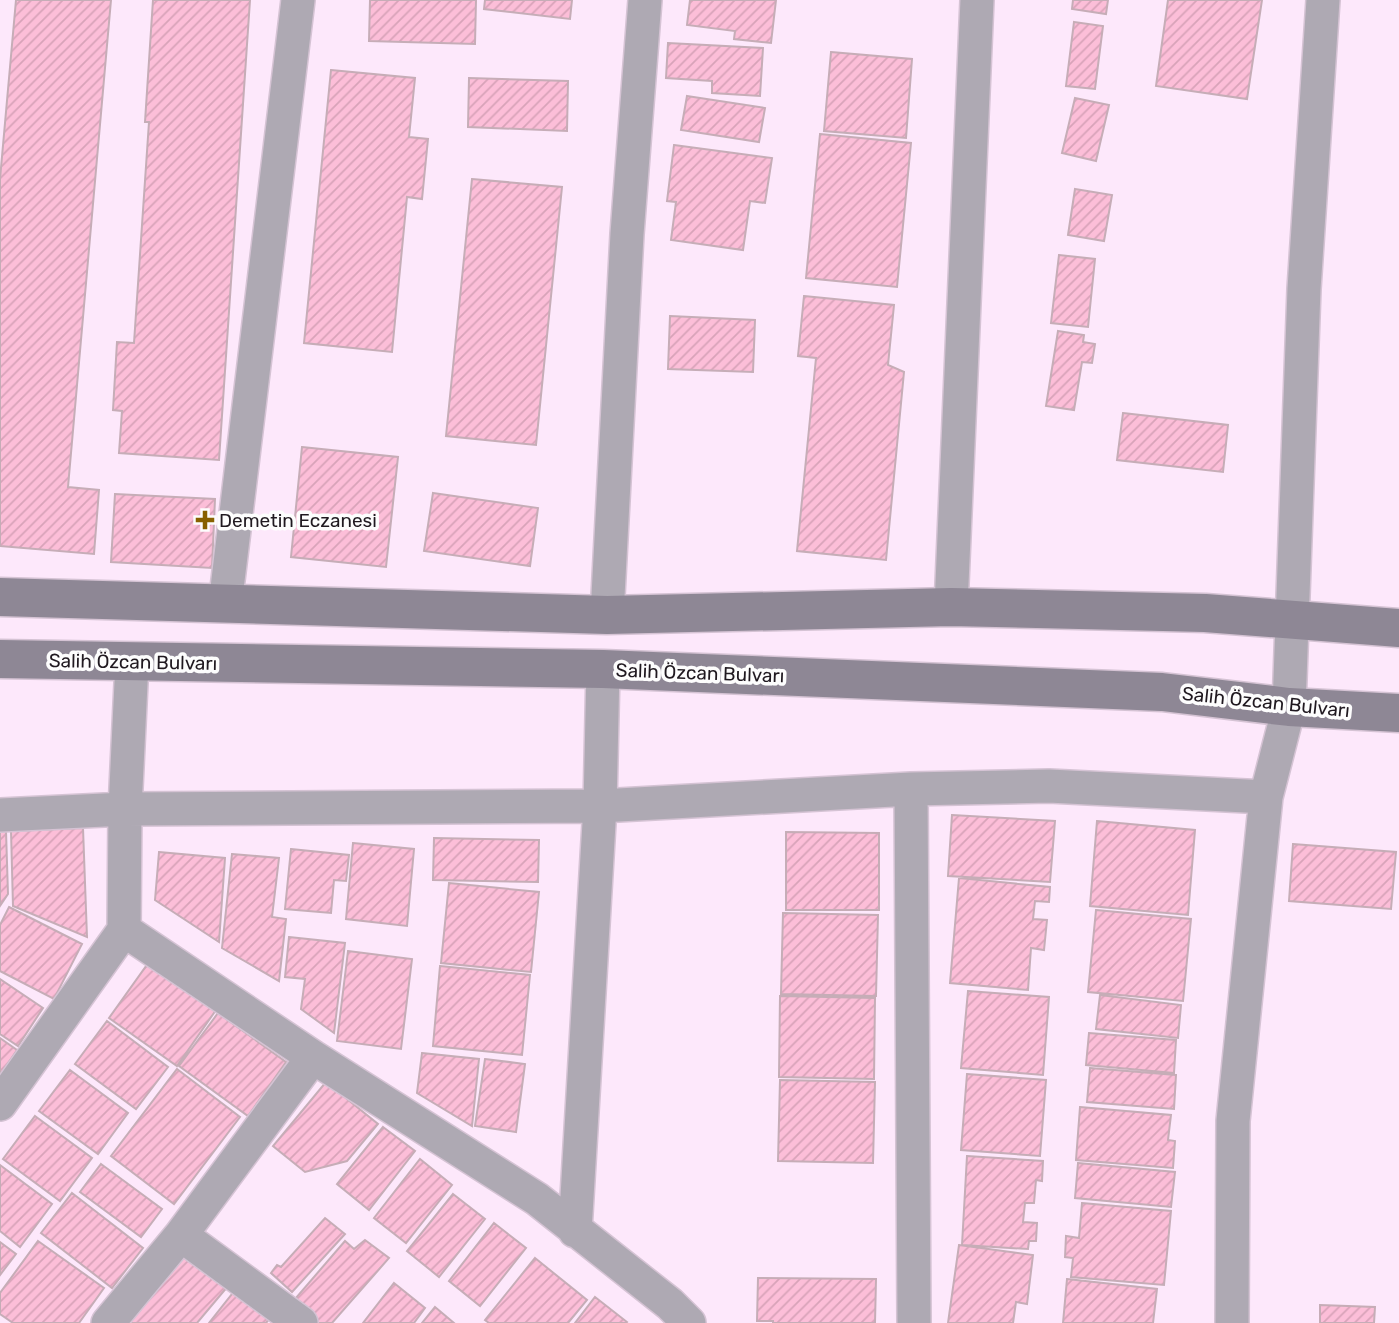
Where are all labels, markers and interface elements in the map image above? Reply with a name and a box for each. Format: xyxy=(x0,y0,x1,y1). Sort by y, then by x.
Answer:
place label: Demetin Eczanesi xyxy=(219,509,377,532)
marker: Demetin Eczanesi xyxy=(197,512,213,528)
street label: Salih Özcan Bulvarı xyxy=(49,649,217,675)
street label: Salih Özcan Bulvarı xyxy=(615,659,785,687)
street label: Salih Özcan Bulvarı xyxy=(1181,682,1351,722)

